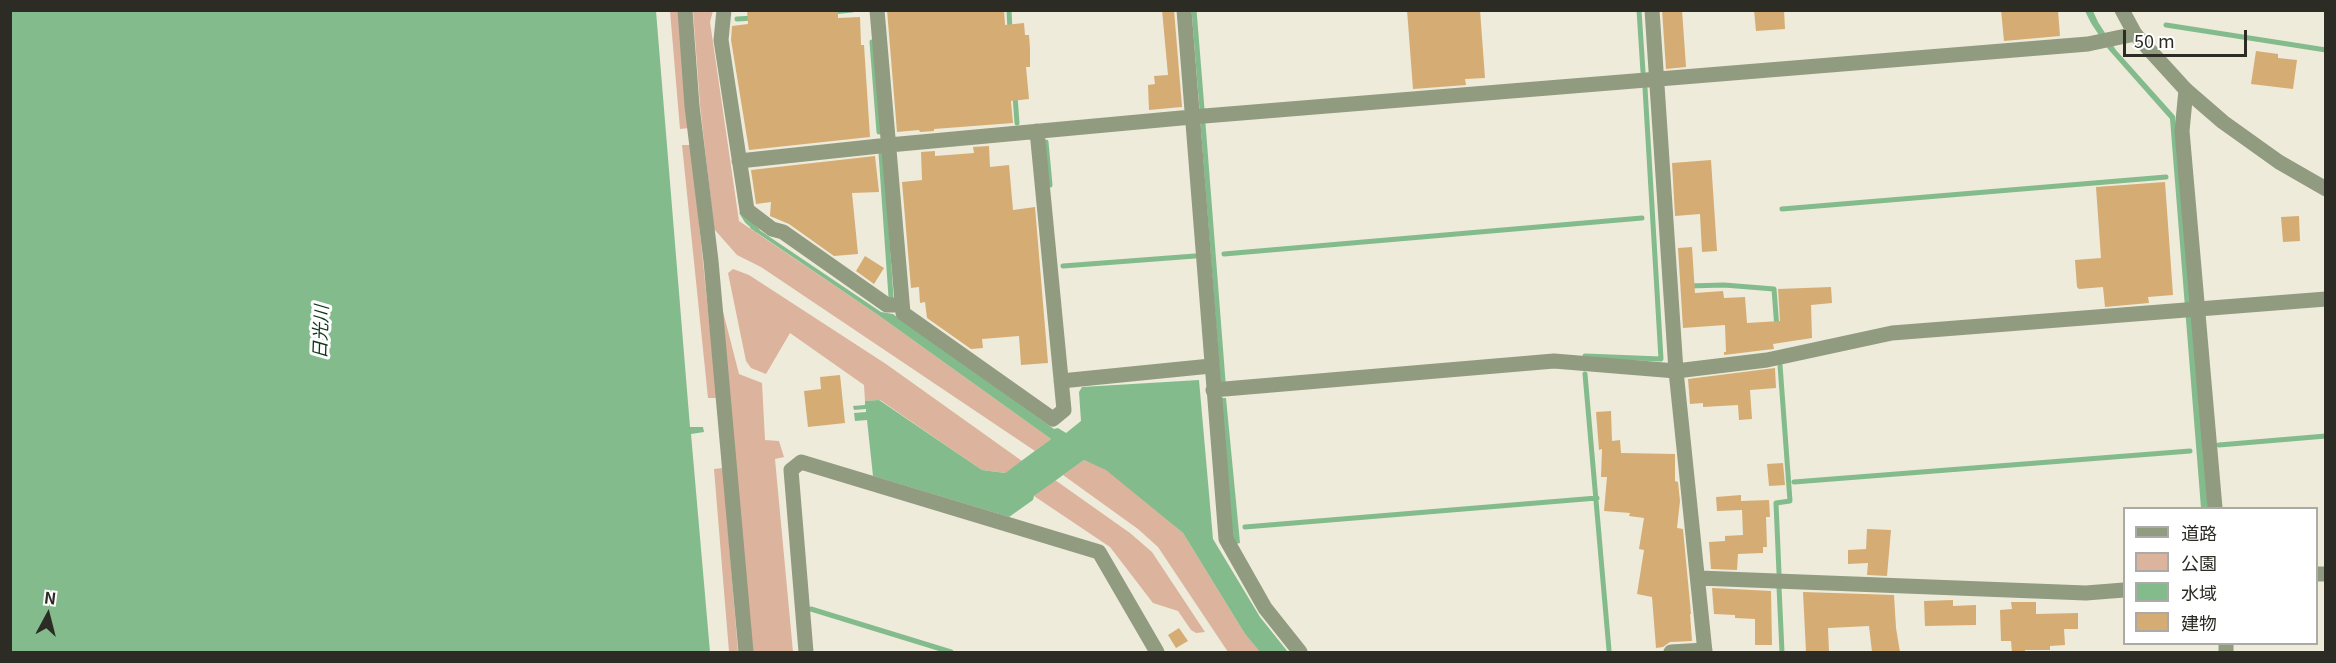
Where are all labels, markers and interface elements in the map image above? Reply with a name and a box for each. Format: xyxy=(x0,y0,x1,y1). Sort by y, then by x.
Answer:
scale bar xyxy=(2126,18,2250,56)
text: 50 m xyxy=(2134,27,2175,53)
water label: 日光川 xyxy=(308,305,332,359)
legend xyxy=(2123,507,2318,645)
text: 道路 xyxy=(2181,519,2217,545)
text: 公園 xyxy=(2181,549,2217,575)
text: 水域 xyxy=(2181,579,2217,605)
text: N xyxy=(43,584,58,610)
north arrow xyxy=(18,585,78,645)
text: 建物 xyxy=(2181,609,2217,635)

